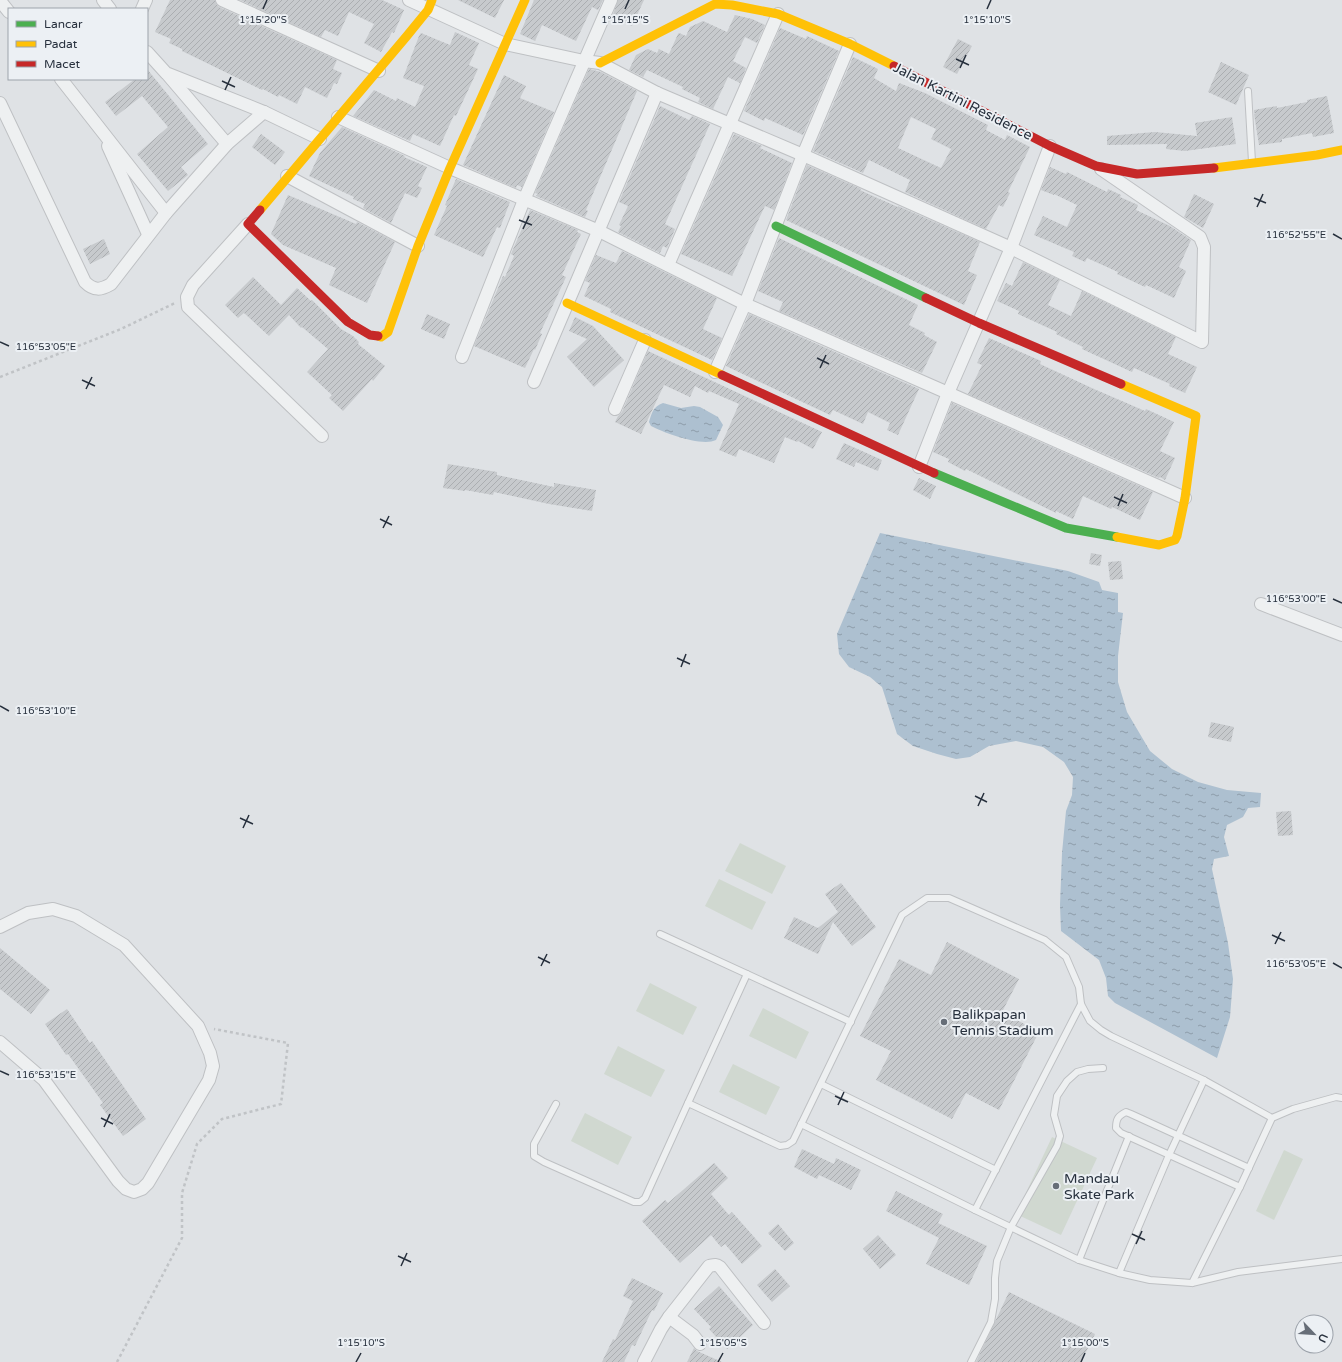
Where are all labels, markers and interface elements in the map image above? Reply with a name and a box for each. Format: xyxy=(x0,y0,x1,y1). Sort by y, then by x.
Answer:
legend xyxy=(8,8,148,80)
text: 1°15'20"S xyxy=(239,14,287,26)
text: 1°15'15"S xyxy=(601,14,649,26)
text: 1°15'10"S xyxy=(963,14,1011,26)
text: Lancar xyxy=(44,17,83,31)
text: Padat xyxy=(44,37,78,51)
text: Macet xyxy=(44,57,80,71)
street label: Jalan Kartini Residence xyxy=(890,59,1035,144)
text: 116°52'55"E xyxy=(1266,229,1326,241)
text: 116°53'05"E xyxy=(16,341,76,353)
text: 116°53'00"E xyxy=(1266,593,1326,605)
text: 116°53'10"E xyxy=(16,705,76,717)
text: 116°53'05"E xyxy=(1266,958,1326,970)
place label: Balikpapan Tennis Stadium xyxy=(952,1006,1054,1039)
marker: Balikpapan Tennis Stadium xyxy=(939,1017,949,1027)
text: 116°53'15"E xyxy=(16,1069,76,1081)
place label: Mandau Skate Park xyxy=(1064,1170,1135,1203)
marker: Mandau Skate Park xyxy=(1051,1181,1061,1191)
north arrow xyxy=(1294,1314,1334,1354)
text: U xyxy=(1315,1331,1330,1345)
text: 1°15'10"S xyxy=(337,1337,385,1349)
text: 1°15'05"S xyxy=(699,1337,747,1349)
text: 1°15'00"S xyxy=(1061,1337,1109,1349)

